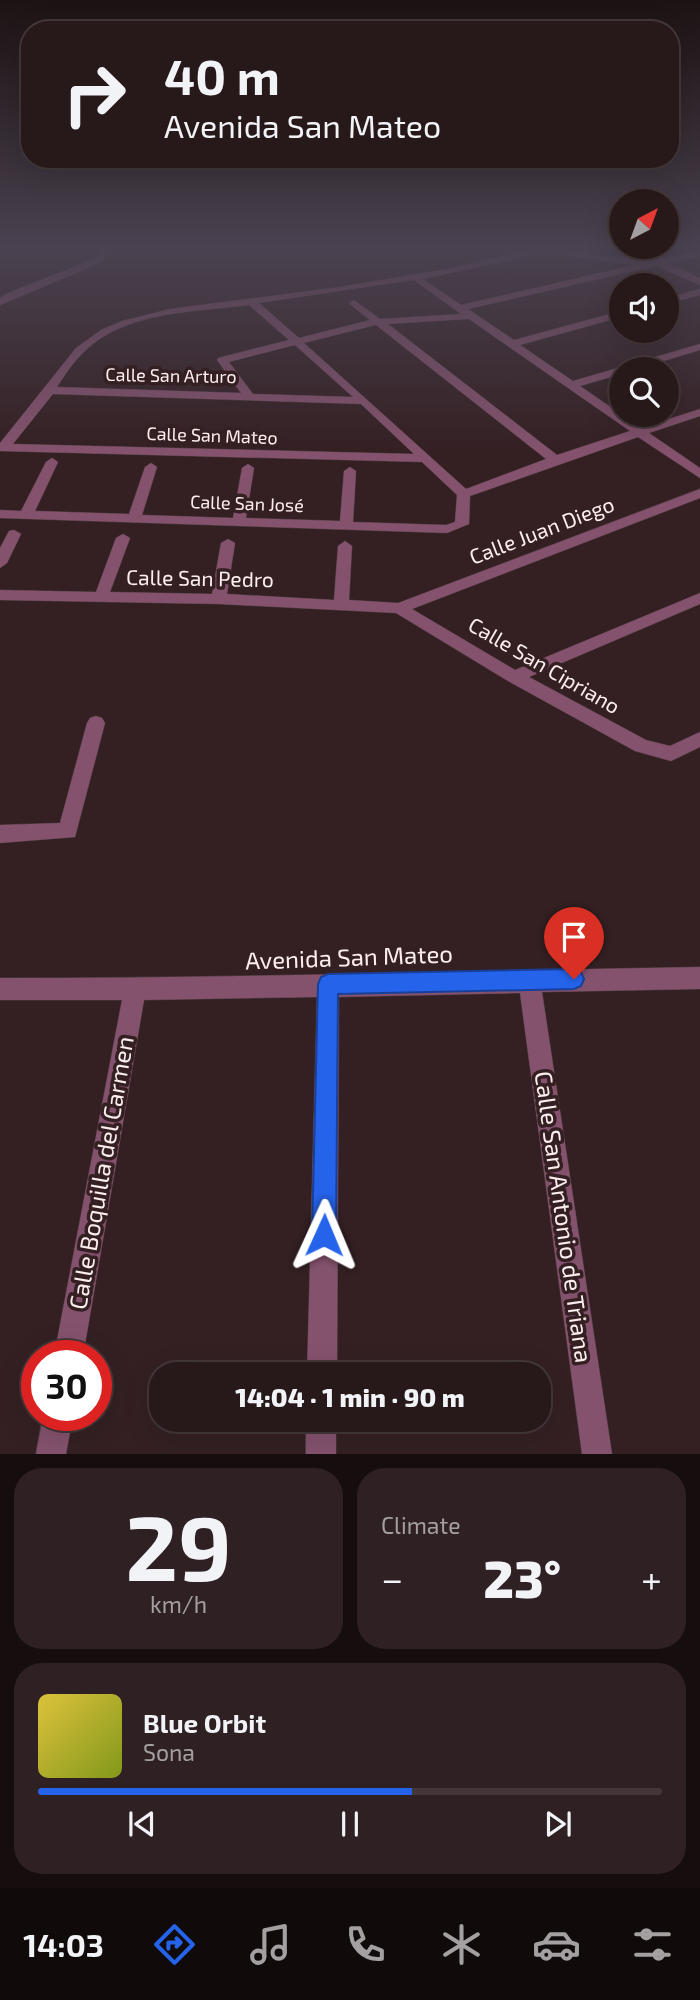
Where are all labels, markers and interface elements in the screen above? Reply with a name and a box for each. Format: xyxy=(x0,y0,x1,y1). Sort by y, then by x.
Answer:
text: 40 m xyxy=(164,46,280,105)
icon: right xyxy=(49,49,140,140)
text: Avenida San Mateo xyxy=(164,106,441,144)
north arrow xyxy=(609,189,679,259)
map controls xyxy=(609,189,679,427)
button: sound xyxy=(609,273,679,343)
button: search xyxy=(609,357,679,427)
street label: Calle San Arturo xyxy=(105,363,237,387)
street label: Calle San Mateo xyxy=(146,422,278,448)
street label: Calle San José xyxy=(190,490,304,516)
street label: Calle Juan Diego xyxy=(466,491,617,569)
street label: Calle San Pedro xyxy=(126,564,274,591)
street label: Calle San Cipriano xyxy=(465,611,625,718)
pin xyxy=(544,907,604,979)
icon: arrive xyxy=(555,918,593,956)
street label: Avenida San Mateo xyxy=(245,938,453,975)
street label: Calle Boquilla del Carmen xyxy=(62,1034,139,1312)
street label: Calle San Antonio de Triana xyxy=(530,1069,599,1365)
position arrow xyxy=(287,1198,361,1272)
speed limit sign: 30 xyxy=(21,1340,112,1431)
text: 14:04 · 1 min · 90 m xyxy=(235,1381,465,1412)
text: 29 xyxy=(125,1490,232,1599)
text: Climate xyxy=(381,1511,461,1539)
text: 23° xyxy=(483,1546,561,1608)
text: − xyxy=(381,1555,403,1601)
text: + xyxy=(641,1555,662,1601)
text: km/h xyxy=(150,1590,207,1618)
text: Blue Orbit xyxy=(143,1707,266,1738)
text: Sona xyxy=(143,1738,195,1766)
icon: previous xyxy=(123,1805,161,1843)
icon: pause xyxy=(331,1805,369,1843)
icon: next xyxy=(539,1805,577,1843)
icon: directions xyxy=(150,1920,199,1969)
icon: music xyxy=(246,1920,295,1969)
icon: phone xyxy=(341,1920,390,1969)
icon: climate xyxy=(437,1920,486,1969)
icon: car xyxy=(532,1920,581,1969)
icon: filters xyxy=(628,1920,677,1969)
text: 14:03 xyxy=(23,1925,104,1963)

